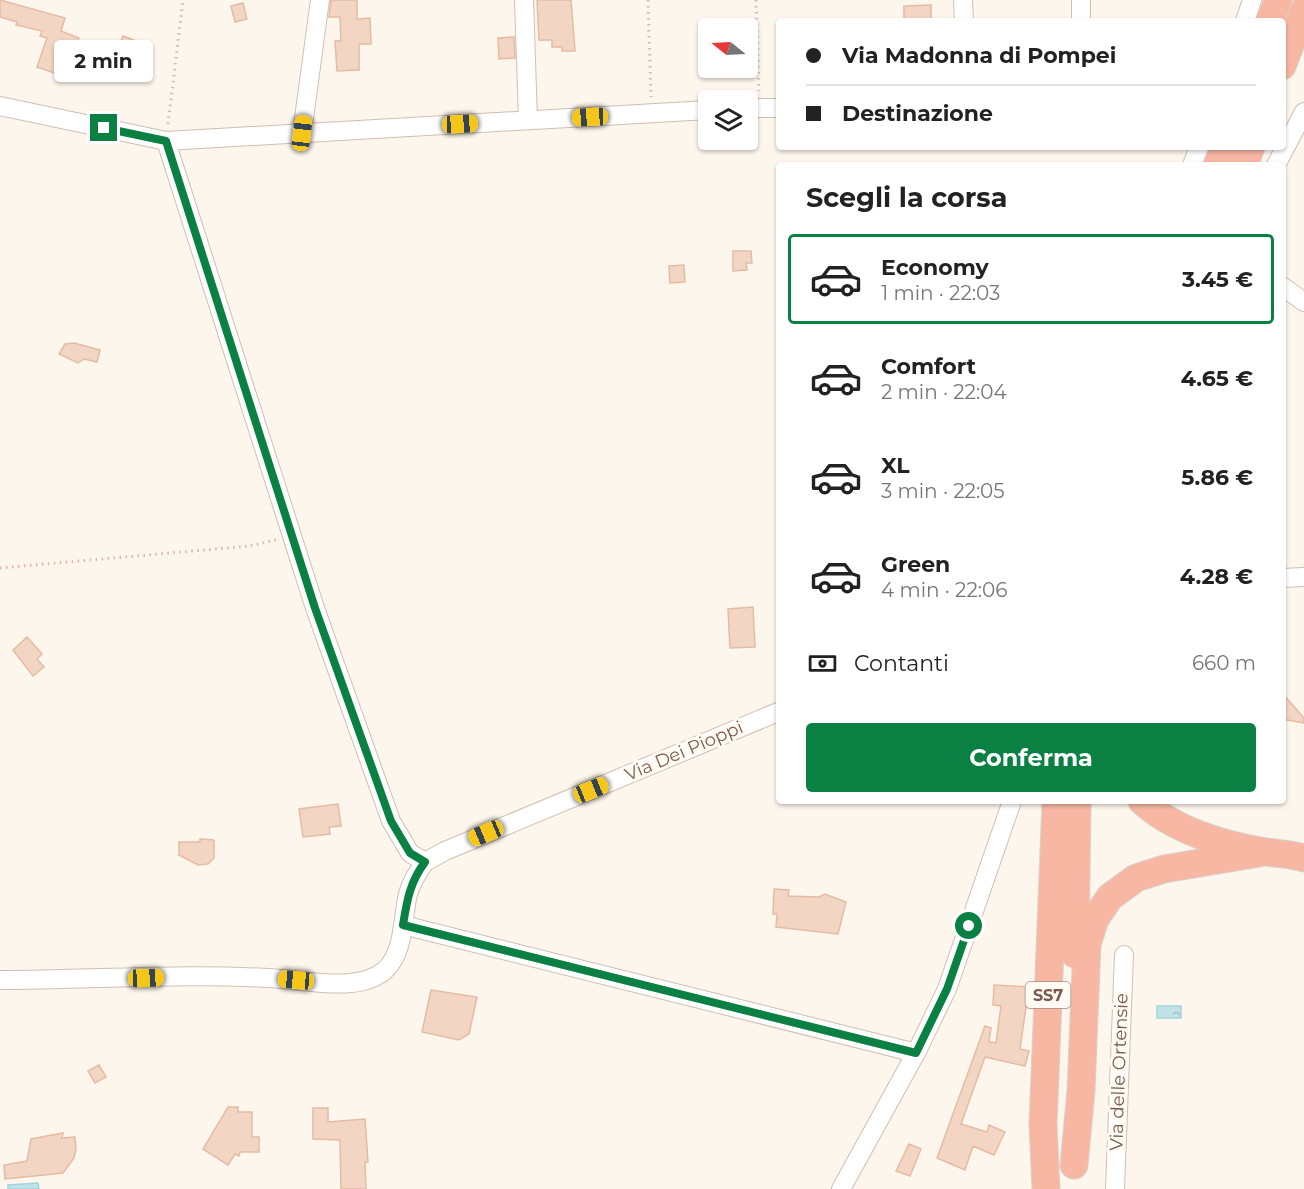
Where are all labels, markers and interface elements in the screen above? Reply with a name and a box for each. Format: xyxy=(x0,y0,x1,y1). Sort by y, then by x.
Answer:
north arrow xyxy=(698,18,758,78)
map controls xyxy=(698,18,758,150)
callout: 2 min xyxy=(54,41,154,83)
text: Via Madonna di Pompei xyxy=(842,42,1116,69)
text: 2 min xyxy=(74,49,133,73)
button: layers xyxy=(698,90,758,150)
text: Destinazione xyxy=(842,100,993,127)
car xyxy=(572,107,608,127)
route end xyxy=(90,114,117,141)
car xyxy=(291,114,313,152)
car xyxy=(442,114,478,134)
text: Scegli la corsa xyxy=(806,181,1007,214)
icon: car xyxy=(809,252,863,306)
text: Economy xyxy=(881,254,989,281)
text: 3.45 € xyxy=(1182,266,1253,293)
text: 1 min · 22:03 xyxy=(881,281,1000,305)
icon: car xyxy=(809,351,863,405)
text: Comfort xyxy=(881,353,976,380)
text: 4.65 € xyxy=(1181,365,1253,392)
text: 2 min · 22:04 xyxy=(881,380,1007,404)
icon: car xyxy=(809,450,863,504)
text: XL xyxy=(881,452,910,479)
text: 5.86 € xyxy=(1181,464,1253,491)
text: 3 min · 22:05 xyxy=(881,479,1005,503)
icon: car xyxy=(809,549,863,603)
text: Green xyxy=(881,551,950,578)
text: 4.28 € xyxy=(1180,563,1253,590)
text: 4 min · 22:06 xyxy=(881,578,1007,602)
icon: cash xyxy=(806,647,839,680)
text: Contanti xyxy=(854,650,949,677)
text: 660 m xyxy=(1192,651,1256,675)
street label: Via Dei Pioppi xyxy=(622,716,746,786)
button: Conferma xyxy=(806,723,1256,792)
car xyxy=(571,775,611,805)
car xyxy=(466,818,506,848)
route start xyxy=(955,912,982,939)
car xyxy=(128,968,164,988)
car xyxy=(277,969,315,991)
road number: SS7 xyxy=(1026,982,1070,1008)
street label: Via delle Ortensie xyxy=(1105,993,1133,1151)

